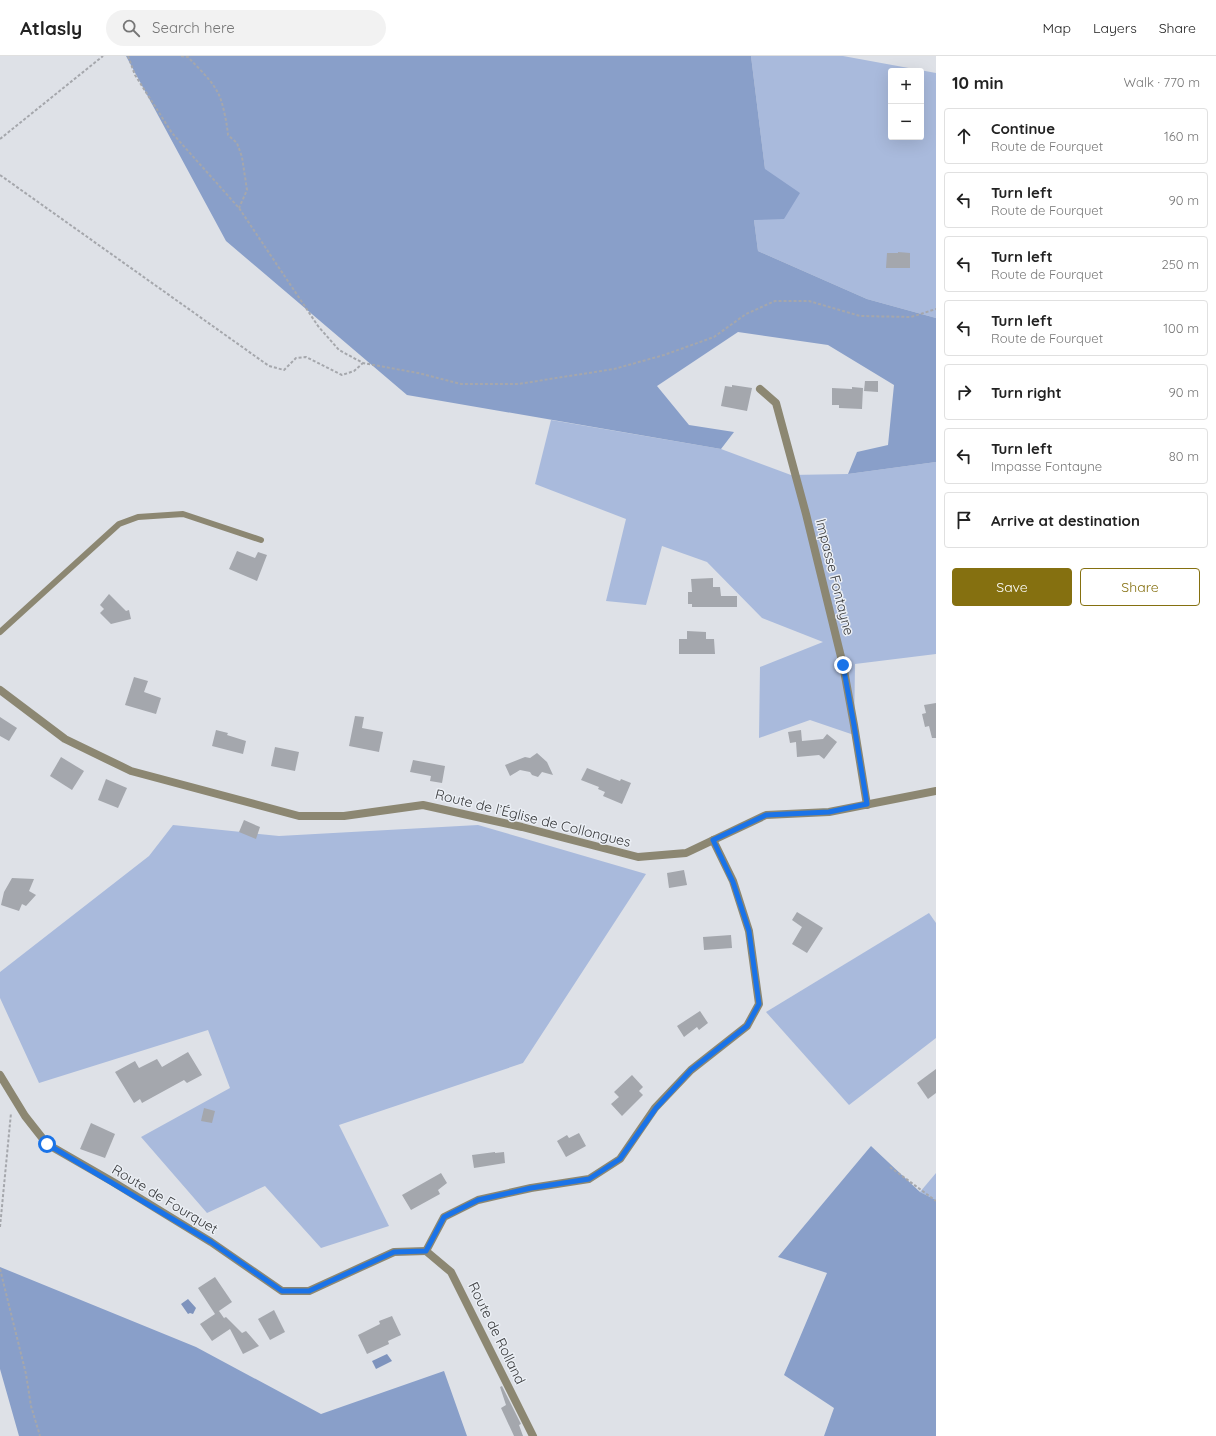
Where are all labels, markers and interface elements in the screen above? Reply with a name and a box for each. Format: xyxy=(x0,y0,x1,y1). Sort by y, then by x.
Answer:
search box xyxy=(106,10,386,46)
text: Atlasly xyxy=(20,16,82,40)
icon: search xyxy=(120,17,142,39)
text: Search here xyxy=(152,18,235,37)
text: Map xyxy=(1042,19,1071,37)
text: Layers xyxy=(1093,19,1137,37)
text: Share xyxy=(1159,19,1196,37)
map controls xyxy=(888,68,924,140)
button: + xyxy=(888,68,924,104)
text: 10 min xyxy=(952,72,1004,93)
text: Walk · 770 m xyxy=(1124,74,1200,90)
button: − xyxy=(888,104,924,140)
text: Continue xyxy=(991,119,1055,138)
icon: ahead xyxy=(953,125,975,147)
text: 160 m xyxy=(1164,128,1199,144)
text: Route de Fourquet xyxy=(991,138,1103,154)
text: Turn left xyxy=(991,183,1053,202)
icon: left xyxy=(953,189,975,211)
text: 90 m xyxy=(1169,192,1199,208)
text: Route de Fourquet xyxy=(991,202,1103,218)
text: Turn left xyxy=(991,247,1053,266)
icon: left xyxy=(953,253,975,275)
text: 250 m xyxy=(1162,256,1199,272)
text: Route de Fourquet xyxy=(991,266,1103,282)
text: Turn left xyxy=(991,311,1053,330)
icon: left xyxy=(953,317,975,339)
text: 100 m xyxy=(1163,320,1199,336)
text: Route de Fourquet xyxy=(991,330,1103,346)
icon: right xyxy=(953,381,975,403)
text: Turn right xyxy=(991,383,1062,402)
text: 90 m xyxy=(1169,384,1199,400)
text: Turn left xyxy=(991,439,1053,458)
icon: left xyxy=(953,445,975,467)
text: 80 m xyxy=(1169,448,1199,464)
text: Impasse Fontayne xyxy=(991,458,1102,474)
icon: arrive xyxy=(953,509,975,531)
text: Arrive at destination xyxy=(991,511,1140,530)
street label: Impasse Fontayne xyxy=(812,517,858,637)
button: Save xyxy=(952,568,1072,606)
button: Share xyxy=(1080,568,1200,606)
route end xyxy=(834,656,852,674)
street label: Route de l’Église de Collongues xyxy=(433,785,633,851)
route start xyxy=(38,1135,56,1153)
street label: Route de Fourquet xyxy=(109,1160,222,1238)
street label: Route de Rolland xyxy=(464,1279,530,1387)

